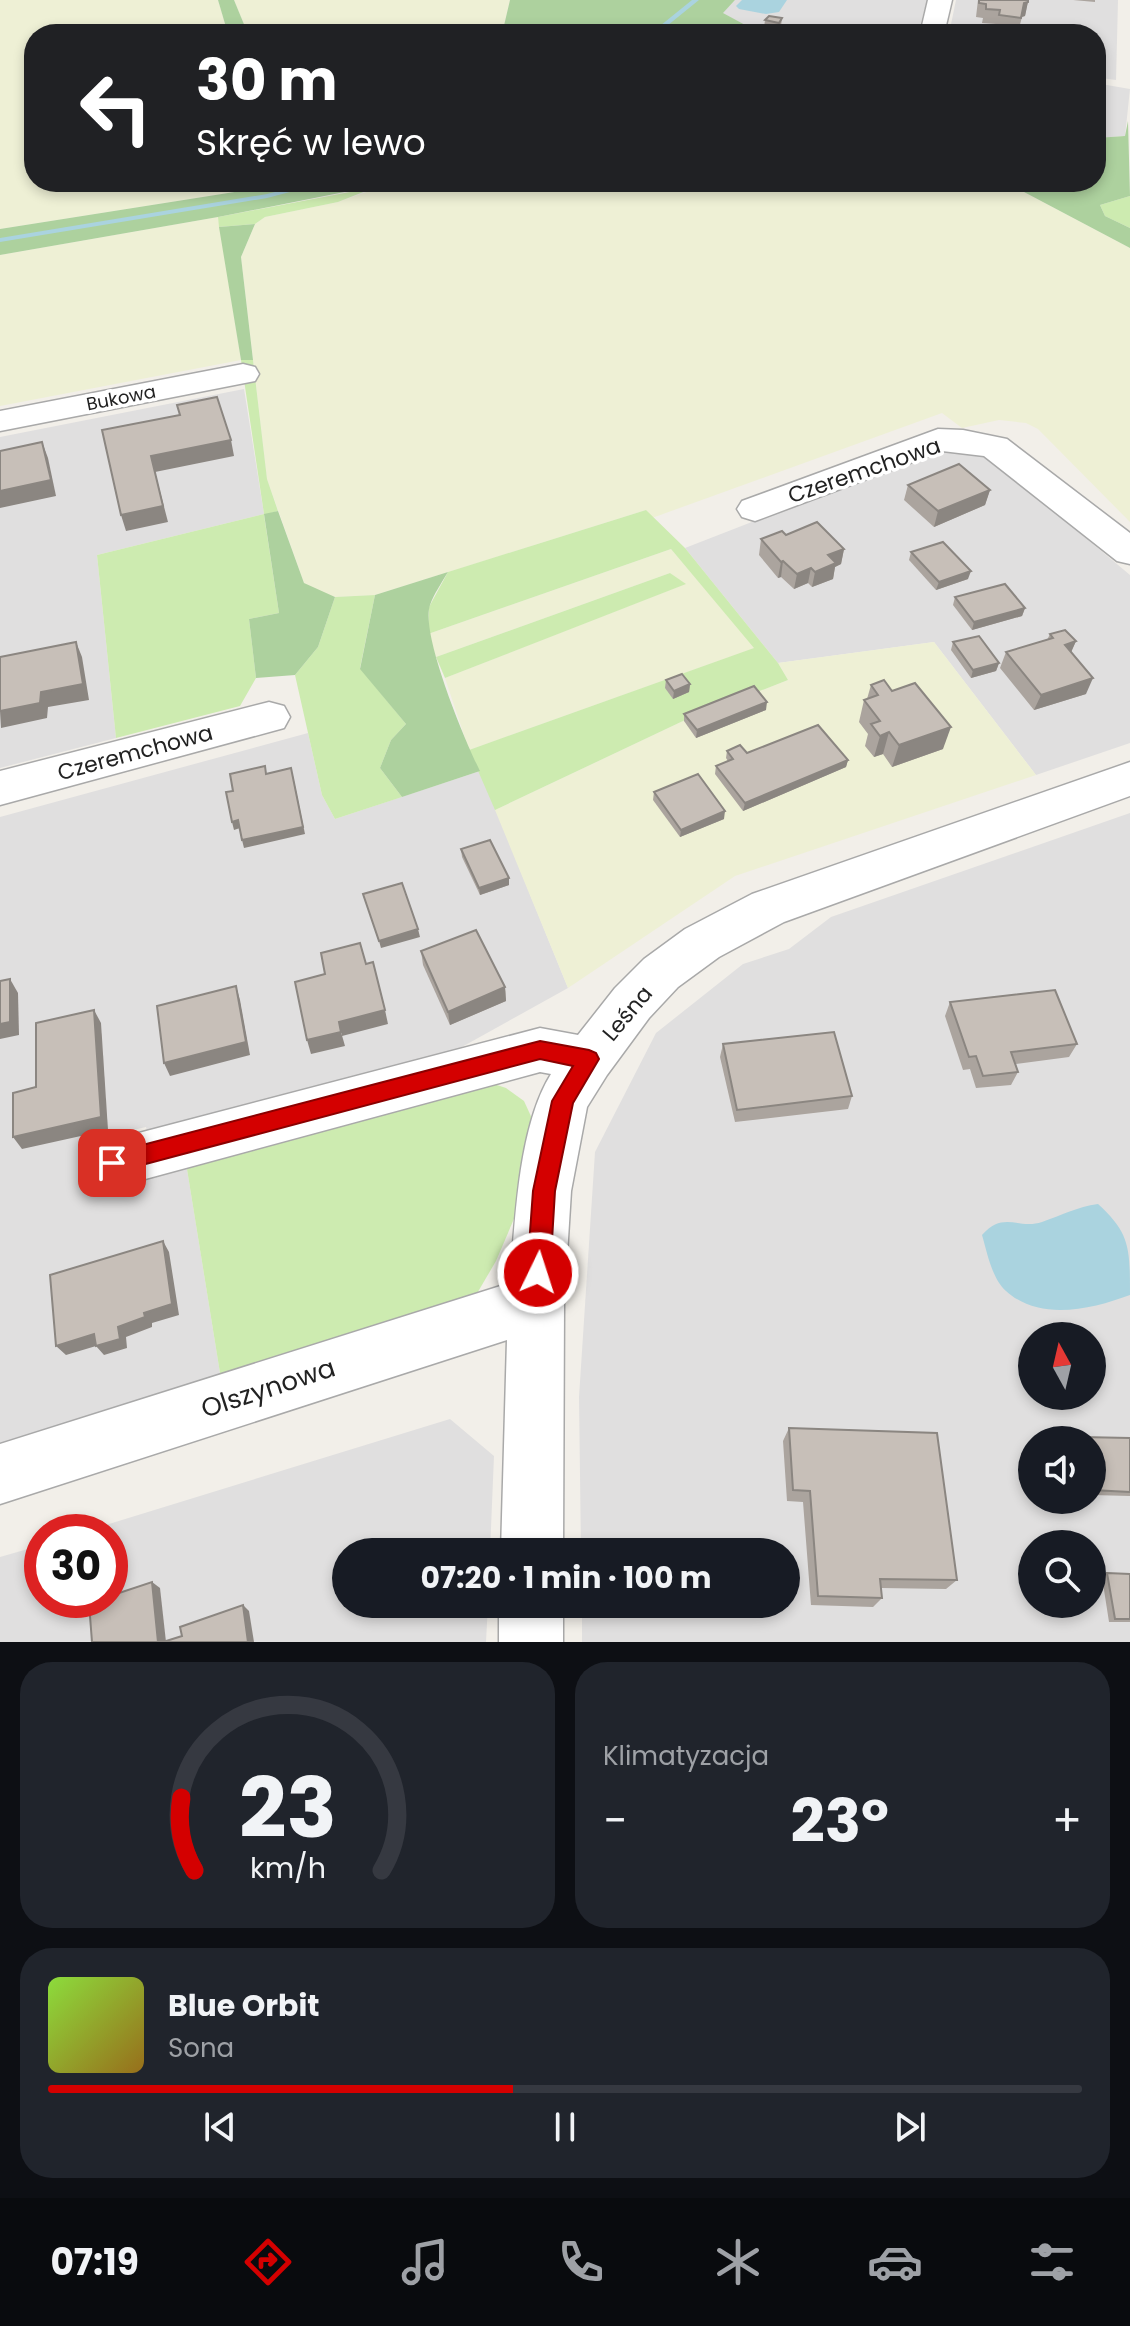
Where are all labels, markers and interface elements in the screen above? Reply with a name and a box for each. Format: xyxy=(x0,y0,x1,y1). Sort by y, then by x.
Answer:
text: 30 m xyxy=(196,41,338,120)
icon: left xyxy=(64,56,168,160)
text: Skręć w lewo xyxy=(196,117,426,168)
street label: Bukowa xyxy=(84,379,158,416)
street label: Czeremchowa xyxy=(784,430,945,511)
street label: Czeremchowa xyxy=(54,717,216,788)
street label: Leśna xyxy=(595,979,660,1048)
pin xyxy=(78,1129,146,1197)
icon: arrive xyxy=(90,1141,134,1185)
position arrow xyxy=(496,1231,580,1315)
north arrow xyxy=(1018,1322,1106,1410)
map controls xyxy=(1018,1322,1106,1618)
street label: Olszynowa xyxy=(196,1349,340,1427)
button: sound xyxy=(1018,1426,1106,1514)
speed limit sign: 30 xyxy=(24,1514,128,1618)
button: search xyxy=(1018,1530,1106,1618)
text: 07:20 · 1 min · 100 m xyxy=(420,1556,712,1599)
text: Klimatyzacja xyxy=(603,1738,769,1774)
text: 23 xyxy=(239,1750,336,1866)
text: 23° xyxy=(790,1779,889,1863)
text: − xyxy=(603,1790,627,1851)
text: + xyxy=(1052,1790,1082,1851)
text: km/h xyxy=(249,1848,326,1888)
text: Blue Orbit xyxy=(168,1984,320,2027)
text: Sona xyxy=(168,2030,234,2066)
icon: previous xyxy=(198,2105,242,2149)
icon: pause xyxy=(543,2105,587,2149)
icon: next xyxy=(888,2105,932,2149)
icon: directions xyxy=(240,2234,296,2290)
icon: music xyxy=(397,2234,453,2290)
icon: phone xyxy=(553,2234,609,2290)
icon: climate xyxy=(710,2234,766,2290)
icon: car xyxy=(867,2234,923,2290)
icon: filters xyxy=(1024,2234,1080,2290)
text: 07:19 xyxy=(50,2237,139,2288)

